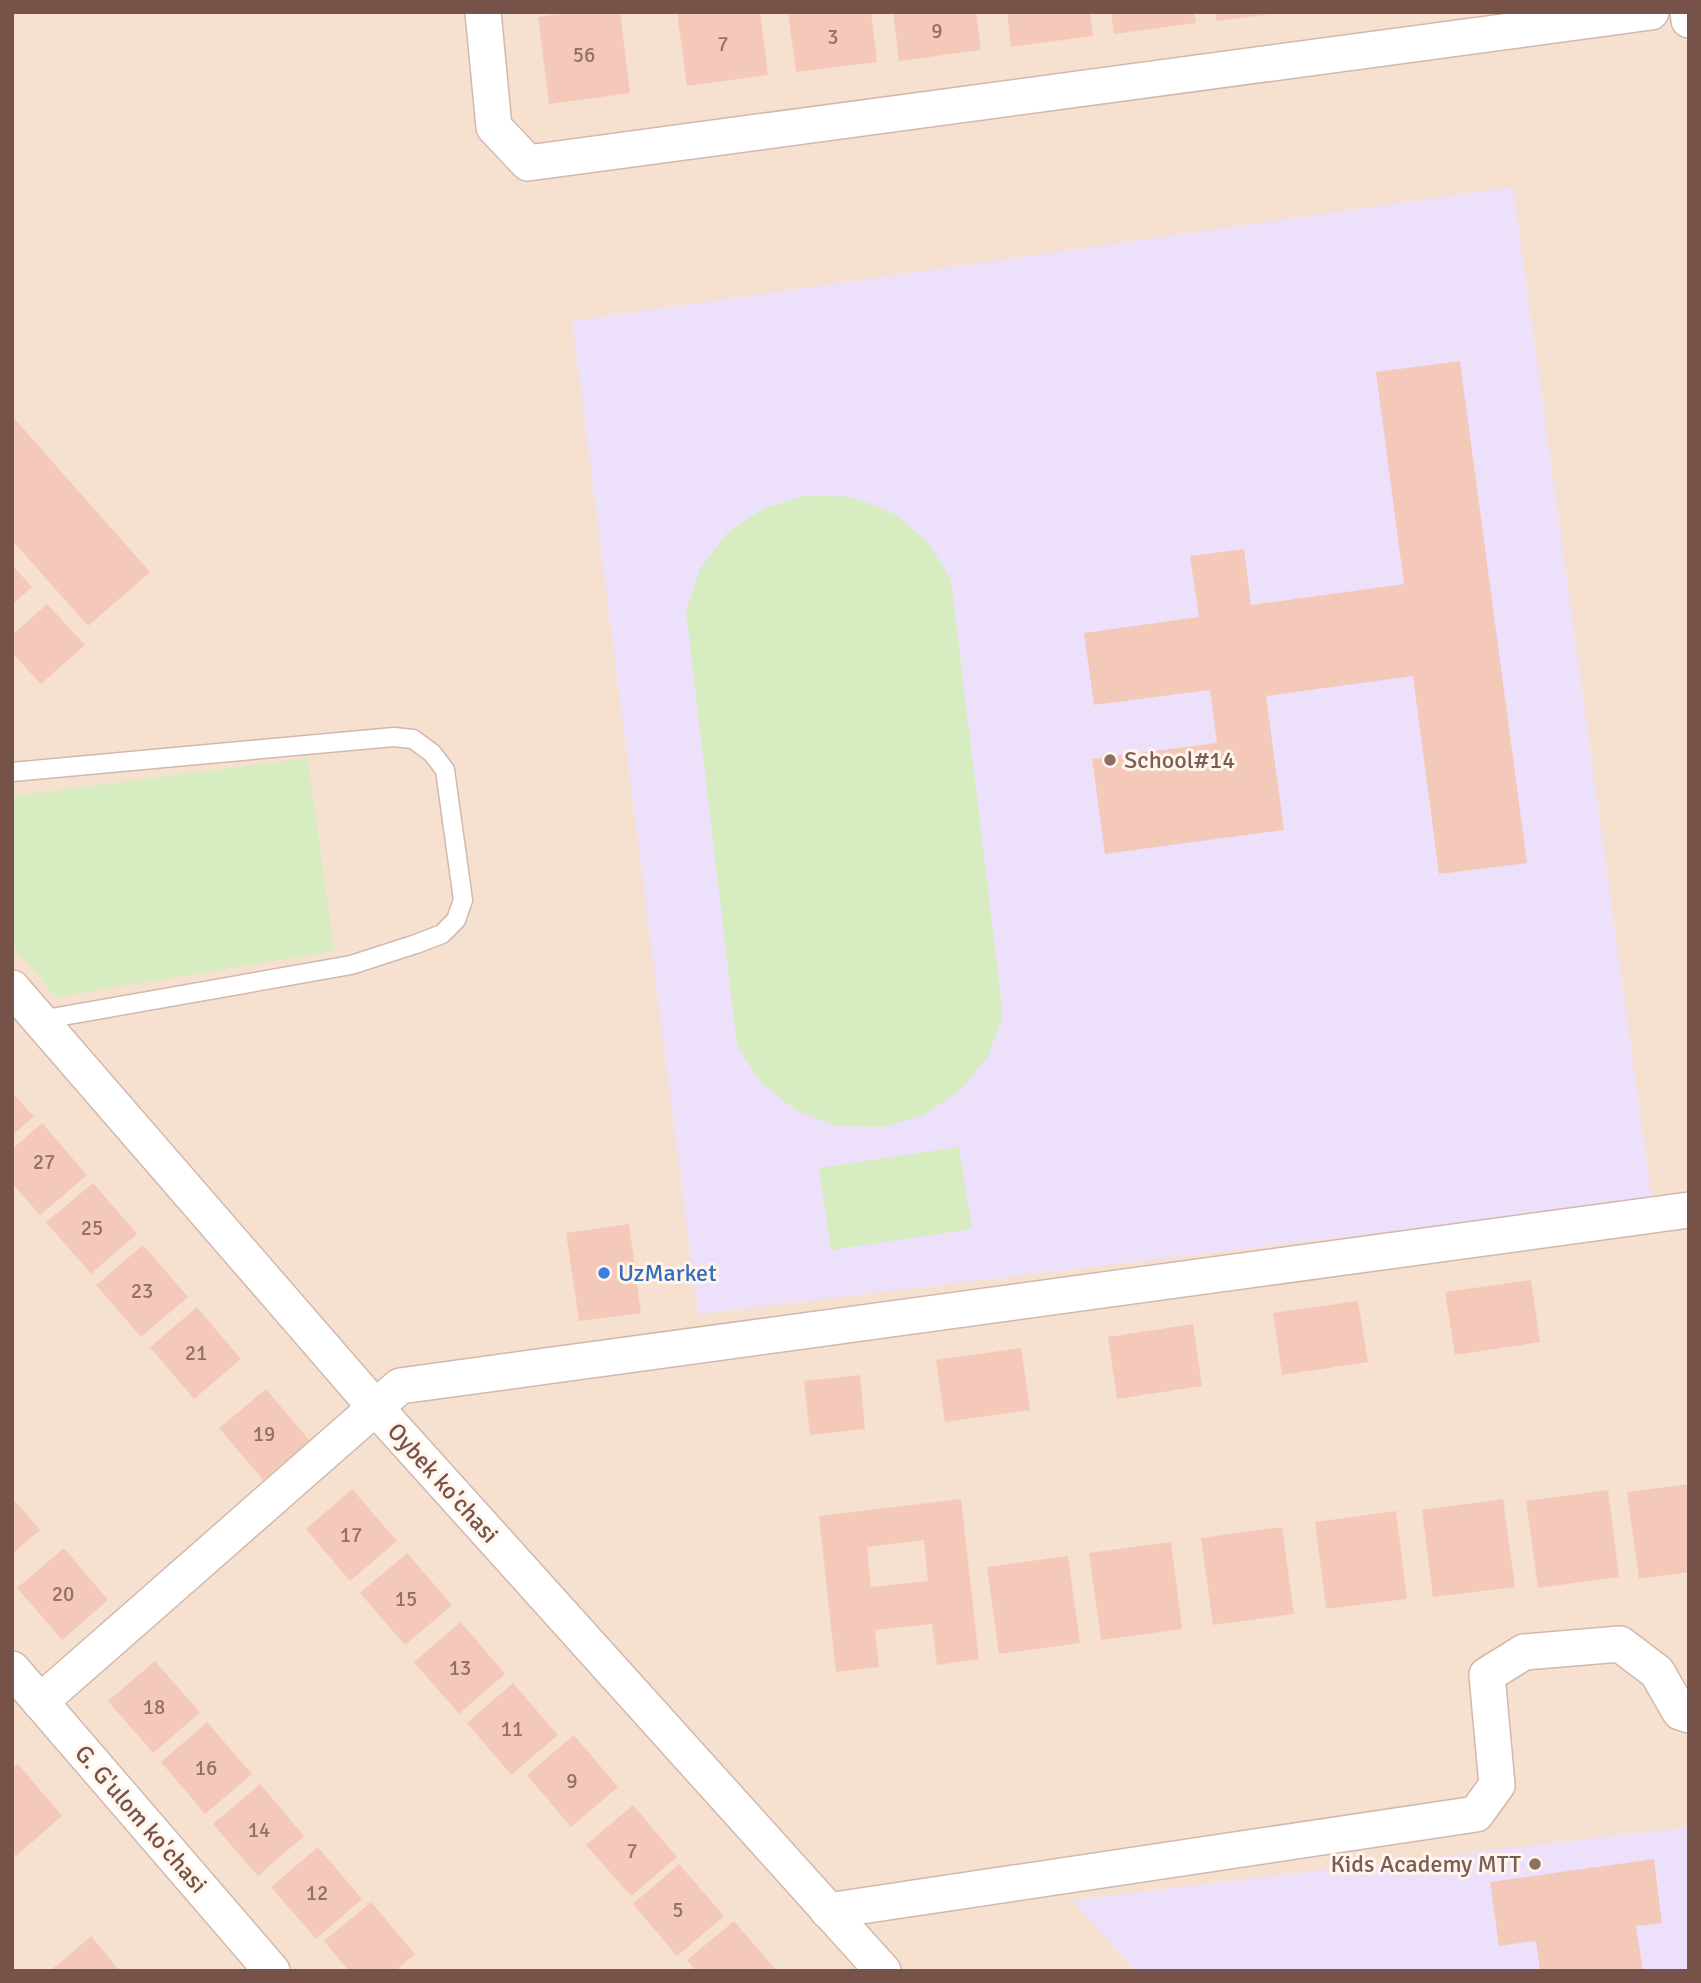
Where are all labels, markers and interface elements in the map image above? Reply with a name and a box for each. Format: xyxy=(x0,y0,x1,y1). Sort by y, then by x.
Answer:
house number: 9 xyxy=(931,18,943,44)
house number: 3 xyxy=(827,24,839,50)
house number: 7 xyxy=(717,31,729,57)
house number: 56 xyxy=(573,42,595,68)
place label: School#14 xyxy=(1124,745,1235,775)
marker: School#14 xyxy=(1102,752,1118,768)
house number: 27 xyxy=(33,1149,55,1175)
house number: 25 xyxy=(81,1215,103,1241)
place label: UzMarket xyxy=(618,1258,717,1288)
marker: UzMarket xyxy=(596,1265,612,1281)
house number: 23 xyxy=(131,1278,153,1304)
house number: 21 xyxy=(185,1340,207,1366)
street label: Oybek ko'chasi xyxy=(381,1417,505,1549)
house number: 19 xyxy=(253,1421,275,1447)
house number: 17 xyxy=(340,1522,362,1548)
house number: 20 xyxy=(52,1581,74,1607)
house number: 15 xyxy=(395,1586,417,1612)
house number: 13 xyxy=(449,1655,471,1681)
house number: 18 xyxy=(143,1694,165,1720)
house number: 11 xyxy=(501,1716,523,1742)
street label: G. G'ulom ko'chasi xyxy=(68,1739,214,1899)
house number: 16 xyxy=(195,1755,217,1781)
house number: 9 xyxy=(566,1768,578,1794)
house number: 14 xyxy=(248,1817,270,1843)
house number: 7 xyxy=(626,1838,638,1864)
place label: Kids Academy MTT xyxy=(1330,1849,1521,1879)
marker: Kids Academy MTT xyxy=(1527,1856,1543,1872)
house number: 12 xyxy=(306,1880,328,1906)
house number: 5 xyxy=(672,1897,684,1923)

